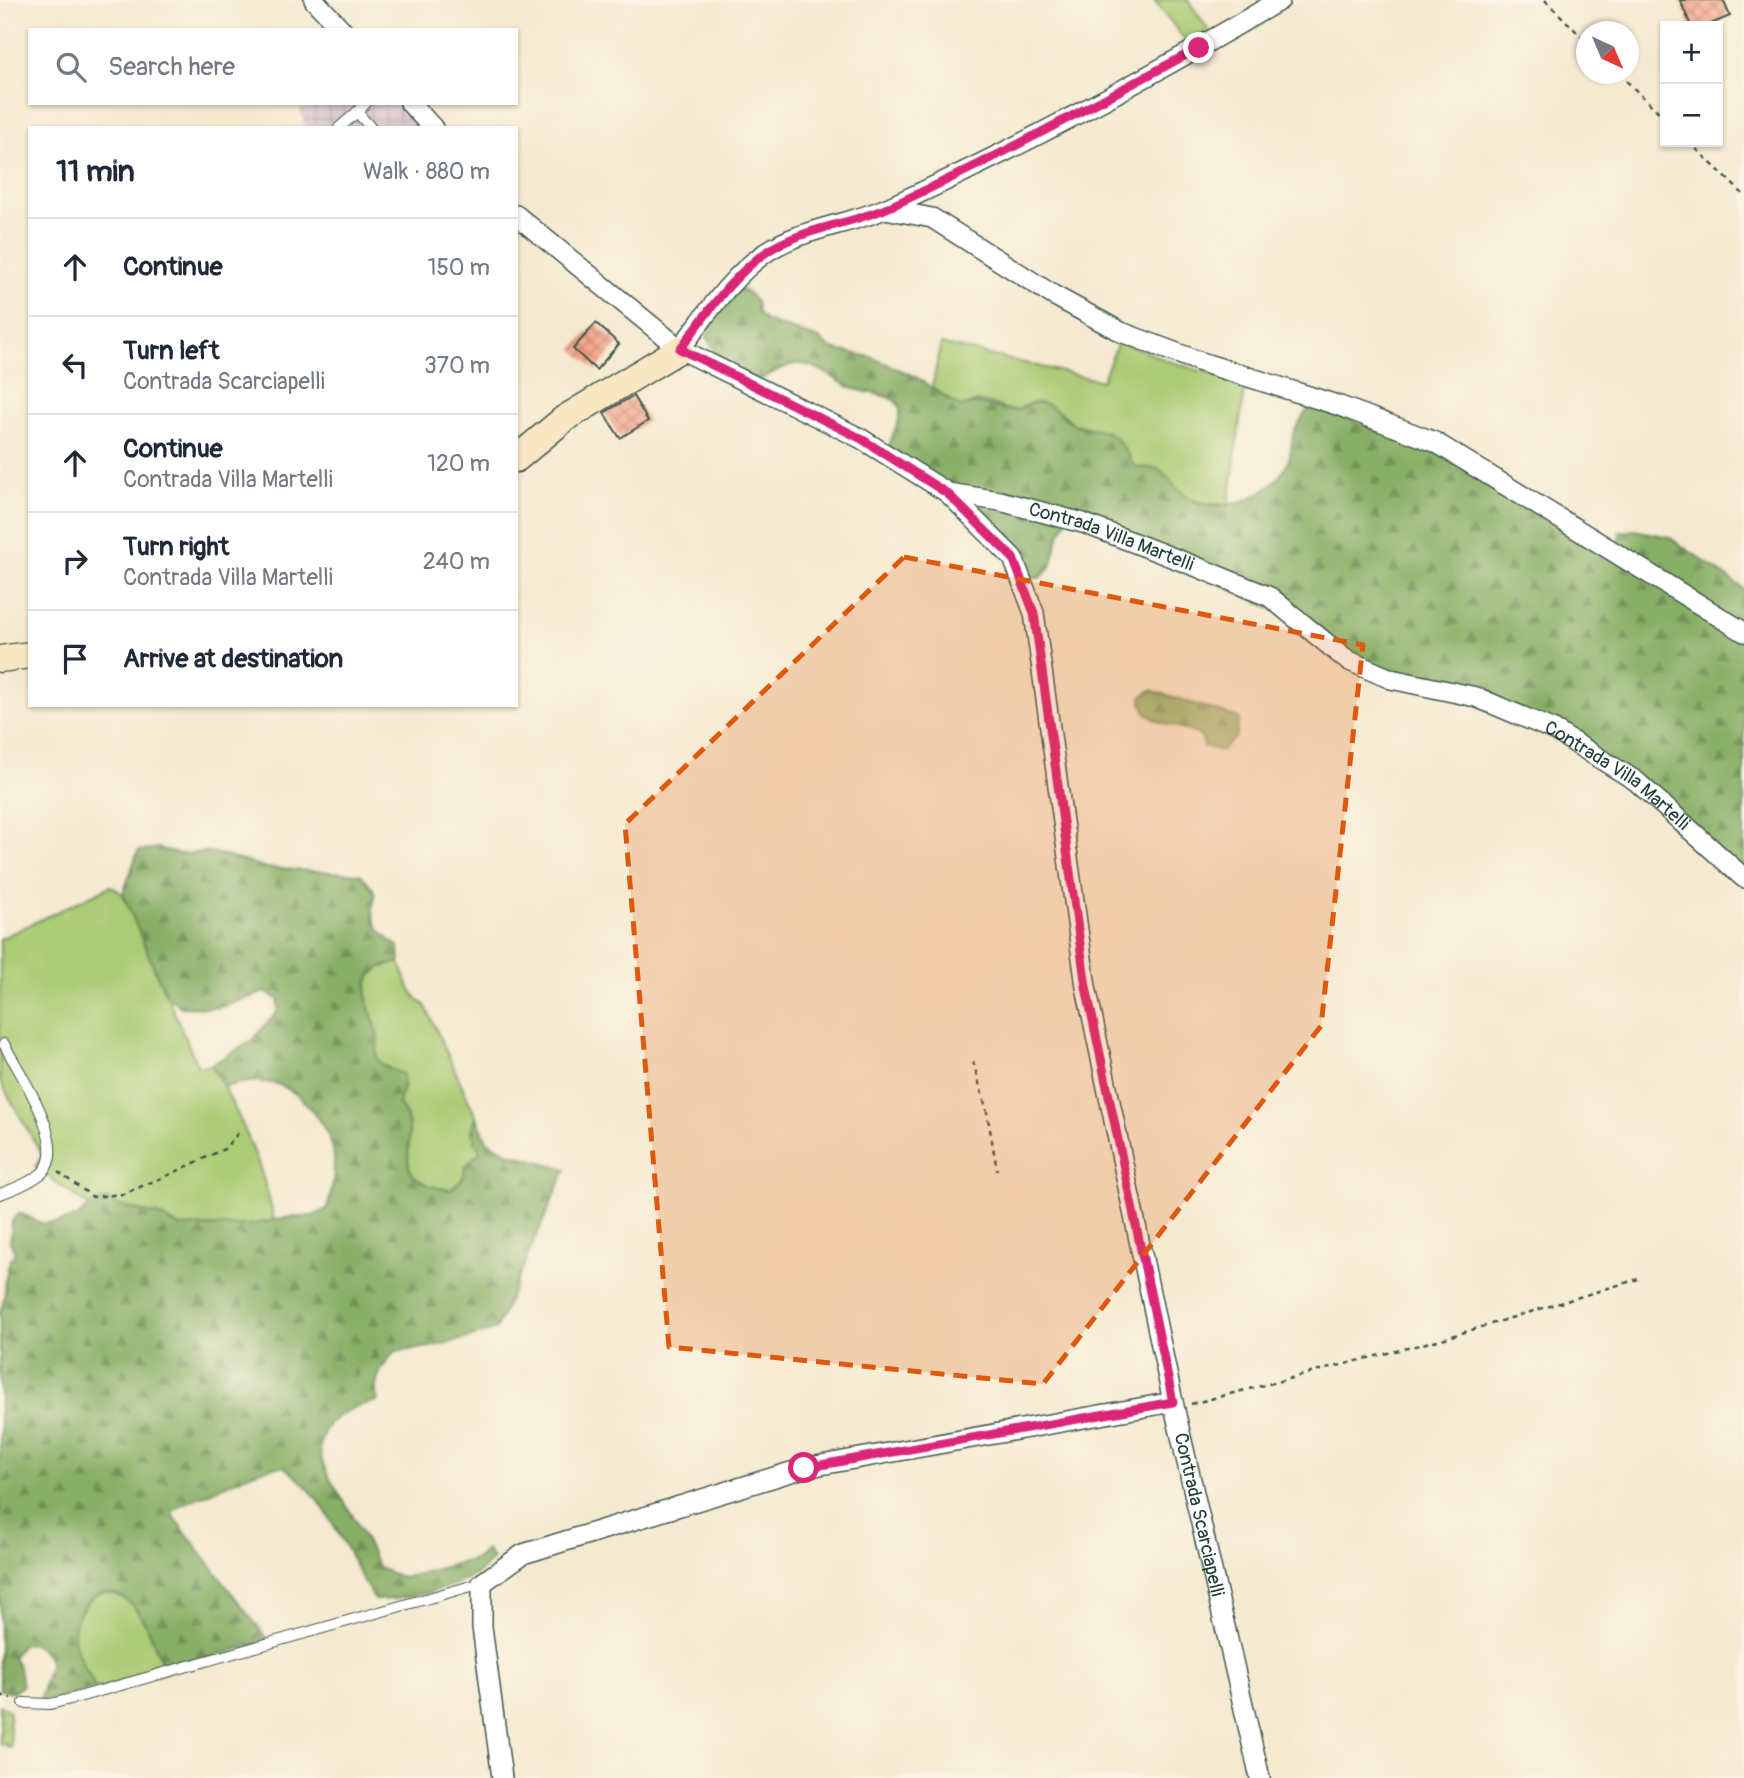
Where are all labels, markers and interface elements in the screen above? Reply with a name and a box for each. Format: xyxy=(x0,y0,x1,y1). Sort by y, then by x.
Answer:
north arrow xyxy=(1576,21,1639,84)
map controls xyxy=(1660,21,1723,147)
button: + xyxy=(1660,21,1723,84)
search box xyxy=(28,28,518,105)
route end xyxy=(1183,32,1214,63)
icon: search xyxy=(52,48,90,86)
text: Search here xyxy=(108,51,235,83)
button: − xyxy=(1660,84,1723,147)
text: 11 min xyxy=(56,153,135,190)
text: Walk · 880 m xyxy=(363,157,490,186)
icon: ahead xyxy=(56,248,94,286)
text: Continue xyxy=(123,251,223,283)
text: 150 m xyxy=(427,253,490,282)
text: Turn left xyxy=(123,335,219,367)
icon: left xyxy=(56,346,94,384)
text: 370 m xyxy=(424,351,490,380)
text: Contrada Scarciapelli xyxy=(123,367,325,396)
text: Continue xyxy=(123,433,223,465)
icon: ahead xyxy=(56,444,94,482)
text: 120 m xyxy=(427,449,490,478)
text: Contrada Villa Martelli xyxy=(123,465,333,494)
street label: Contrada Villa Martelli xyxy=(1026,497,1197,577)
text: Turn right xyxy=(123,531,229,563)
icon: right xyxy=(56,542,94,580)
text: 240 m xyxy=(423,547,490,576)
text: Contrada Villa Martelli xyxy=(123,563,333,592)
icon: arrive xyxy=(56,640,94,678)
text: Arrive at destination xyxy=(123,643,343,675)
street label: Contrada Villa Martelli xyxy=(1541,716,1695,836)
street label: Contrada Scarciapelli xyxy=(1169,1431,1230,1599)
route start xyxy=(788,1452,819,1483)

